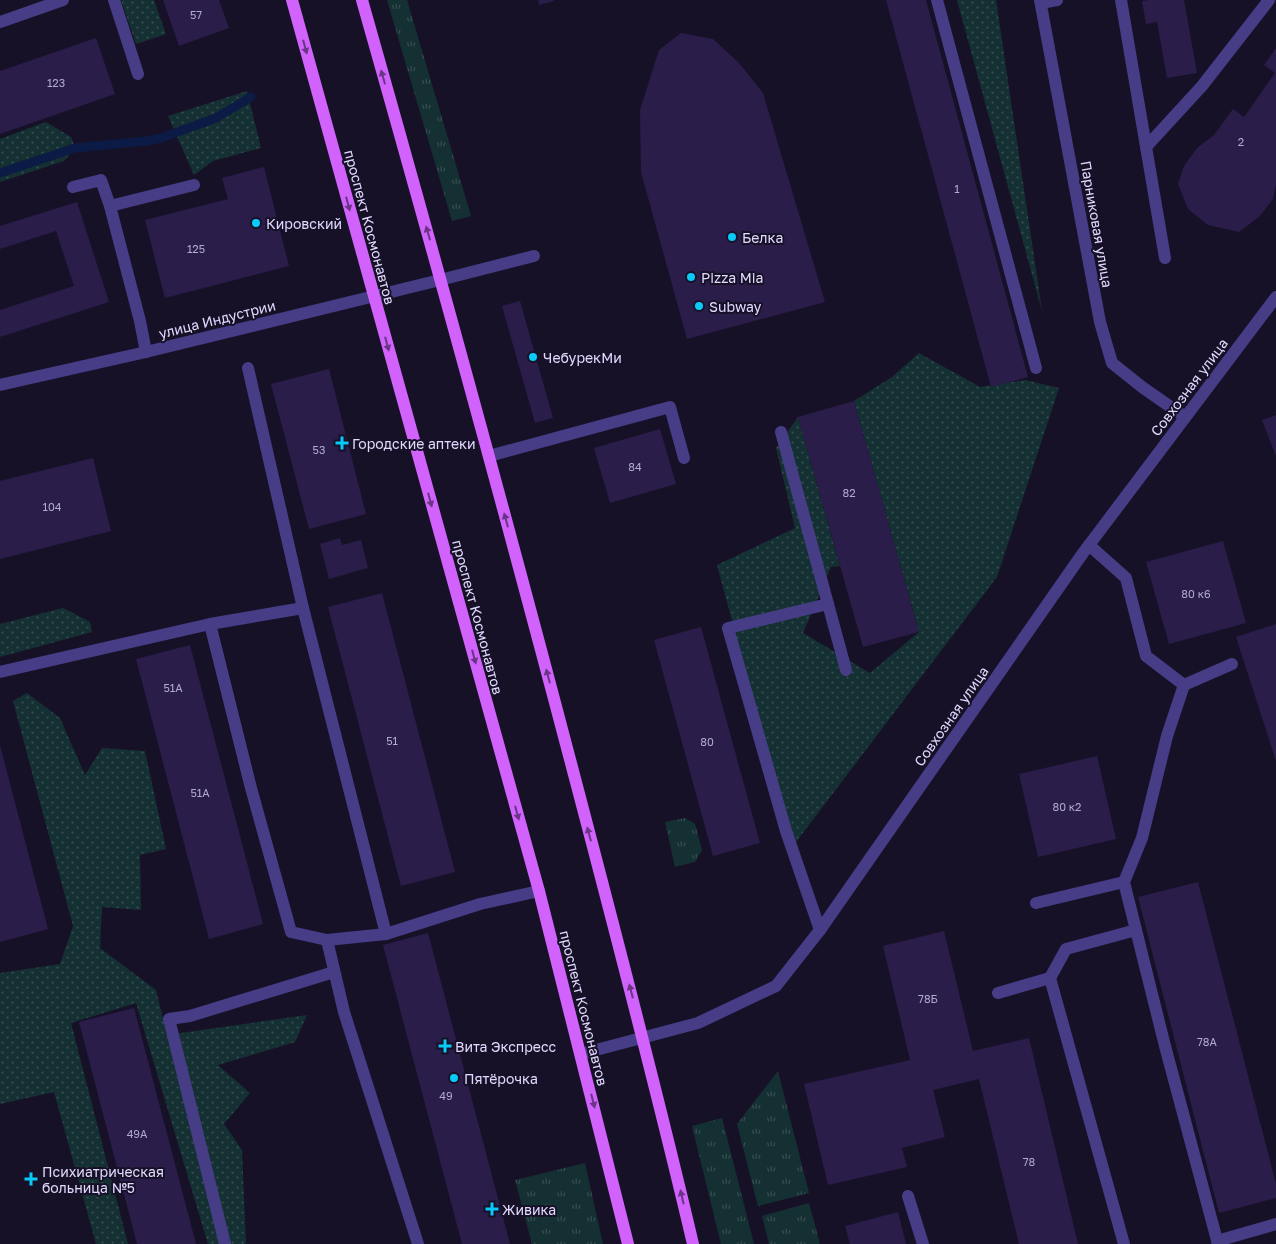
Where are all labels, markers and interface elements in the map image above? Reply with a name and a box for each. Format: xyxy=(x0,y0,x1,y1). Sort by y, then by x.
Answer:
house number: 57 xyxy=(190,8,202,21)
one-way arrow xyxy=(301,40,309,55)
one-way arrow xyxy=(379,69,387,84)
house number: 123 xyxy=(47,76,65,89)
house number: 2 xyxy=(1238,135,1244,148)
street label: проспект Космонавтов xyxy=(341,148,399,306)
street label: Парниковая улица xyxy=(1077,159,1117,289)
house number: 1 xyxy=(954,182,960,195)
one-way arrow xyxy=(344,196,352,211)
place label: Кировский xyxy=(266,215,342,232)
marker: Кировский xyxy=(250,217,262,229)
one-way arrow xyxy=(423,225,431,240)
place label: Белка xyxy=(742,229,783,246)
marker: Белка xyxy=(726,231,738,243)
house number: 125 xyxy=(187,242,205,255)
place label: Pizza Mia xyxy=(701,269,763,286)
marker: Pizza Mia xyxy=(685,271,697,283)
street label: улица Индустрии xyxy=(157,296,277,342)
place label: Subway xyxy=(709,298,762,315)
marker: Subway xyxy=(693,300,705,312)
street label: Совхозная улица xyxy=(1147,335,1231,439)
one-way arrow xyxy=(383,336,391,351)
place label: ЧебурекМи xyxy=(543,349,622,366)
marker: ЧебурекМи xyxy=(527,351,539,363)
place label: Городские аптеки xyxy=(352,435,476,452)
marker: Городские аптеки xyxy=(336,437,348,449)
house number: 53 xyxy=(313,443,325,456)
house number: 84 xyxy=(628,460,642,473)
house number: 82 xyxy=(842,486,856,499)
one-way arrow xyxy=(427,493,435,508)
house number: 104 xyxy=(43,500,62,513)
one-way arrow xyxy=(501,512,509,527)
street label: проспект Космонавтов xyxy=(449,538,507,696)
house number: 80 к6 xyxy=(1181,587,1211,600)
one-way arrow xyxy=(470,649,478,664)
street label: Совхозная улица xyxy=(910,663,992,769)
one-way arrow xyxy=(544,669,552,684)
house number: 51А xyxy=(163,681,183,694)
house number: 51 xyxy=(386,734,398,747)
house number: 80 xyxy=(700,735,714,748)
house number: 51А xyxy=(190,786,210,799)
house number: 80 к2 xyxy=(1053,800,1082,813)
one-way arrow xyxy=(513,806,521,821)
one-way arrow xyxy=(585,826,593,841)
street label: проспект Космонавтов xyxy=(556,929,612,1087)
one-way arrow xyxy=(626,983,634,998)
house number: 78Б xyxy=(918,992,938,1005)
house number: 78А xyxy=(1197,1035,1218,1048)
place label: Вита Экспресс xyxy=(455,1038,557,1055)
marker: Вита Экспресс xyxy=(439,1040,451,1052)
place label: Пятёрочка xyxy=(464,1070,538,1087)
marker: Пятёрочка xyxy=(448,1072,460,1084)
house number: 49 xyxy=(439,1089,453,1102)
one-way arrow xyxy=(589,1094,597,1109)
house number: 49А xyxy=(127,1127,148,1140)
house number: 78 xyxy=(1023,1155,1036,1168)
place label: Психиатрическая больница №5 xyxy=(42,1163,164,1196)
marker: Психиатрическая больница №5 xyxy=(24,1172,38,1186)
one-way arrow xyxy=(678,1189,686,1204)
place label: Живика xyxy=(502,1201,556,1218)
marker: Живика xyxy=(486,1203,498,1215)

